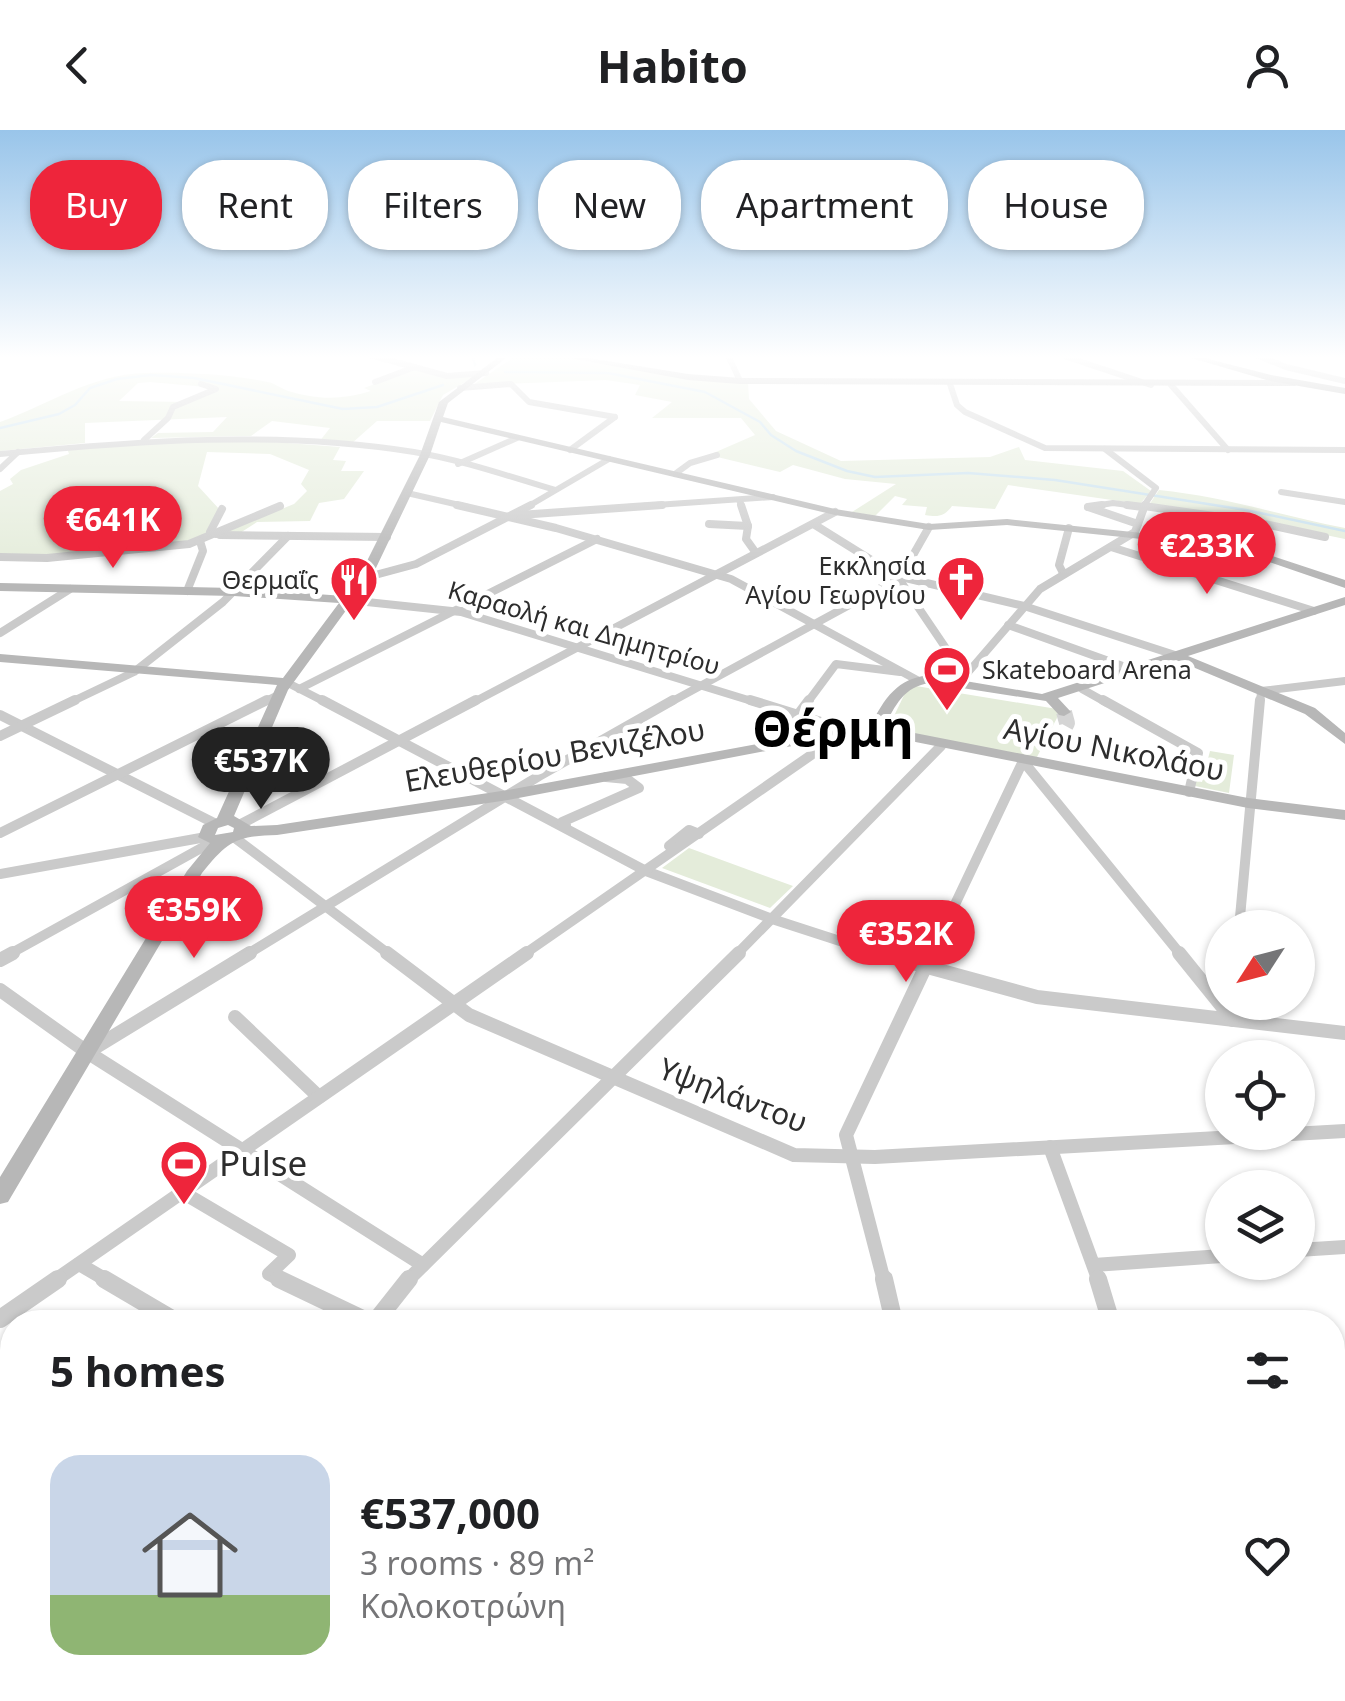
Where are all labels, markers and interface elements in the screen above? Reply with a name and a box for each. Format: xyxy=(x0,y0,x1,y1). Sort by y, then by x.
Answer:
text: Habito xyxy=(597,35,748,96)
icon: back xyxy=(50,38,105,93)
icon: person xyxy=(1240,38,1295,93)
chip: Buy xyxy=(30,160,162,250)
chip: Rent xyxy=(182,160,328,250)
chip: Filters xyxy=(348,160,518,250)
chip: New xyxy=(538,160,681,250)
chip: Apartment xyxy=(701,160,948,250)
chip: House xyxy=(968,160,1144,250)
pin: €641K xyxy=(43,486,183,571)
text: €641K xyxy=(66,497,160,540)
pin: €233K xyxy=(1137,512,1277,597)
text: €233K xyxy=(1160,523,1254,566)
place label: Εκκλησία Αγίου Γεωργίου xyxy=(745,548,926,611)
restaurant icon: Θερμαΐς xyxy=(328,554,380,622)
church icon: Εκκλησία Αγίου Γεωργίου xyxy=(935,554,987,622)
place label: Θερμαΐς xyxy=(222,562,319,596)
street label: Καραολή και Δημητρίου xyxy=(444,572,724,682)
sports icon: Skateboard Arena xyxy=(921,644,973,712)
place label: Skateboard Arena xyxy=(982,652,1192,686)
district label: Θέρμη xyxy=(752,694,914,762)
street label: Αγίου Νικολάου xyxy=(1000,707,1228,790)
street label: Ελευθερίου Βενιζέλου xyxy=(401,708,708,801)
pin: €537K xyxy=(191,727,331,812)
text: €537K xyxy=(214,738,308,781)
pin: €359K xyxy=(124,876,264,961)
text: €359K xyxy=(147,887,241,930)
pin: €352K xyxy=(836,900,976,985)
north arrow xyxy=(1205,910,1315,1020)
map controls xyxy=(1205,910,1315,1280)
text: €352K xyxy=(859,911,953,954)
button: locate xyxy=(1205,1040,1315,1150)
street label: Υψηλάντου xyxy=(653,1047,814,1142)
sports icon: Pulse xyxy=(158,1138,210,1206)
place label: Pulse xyxy=(219,1139,307,1186)
button: layers xyxy=(1205,1170,1315,1280)
text: 5 homes xyxy=(50,1342,226,1399)
icon: filters xyxy=(1240,1343,1295,1398)
text: €537,000 xyxy=(360,1484,540,1541)
icon: home xyxy=(130,1495,250,1615)
icon: heart xyxy=(1240,1528,1295,1583)
text: 3 rooms · 89 m² xyxy=(360,1541,594,1584)
text: Κολοκοτρώνη xyxy=(360,1584,566,1627)

